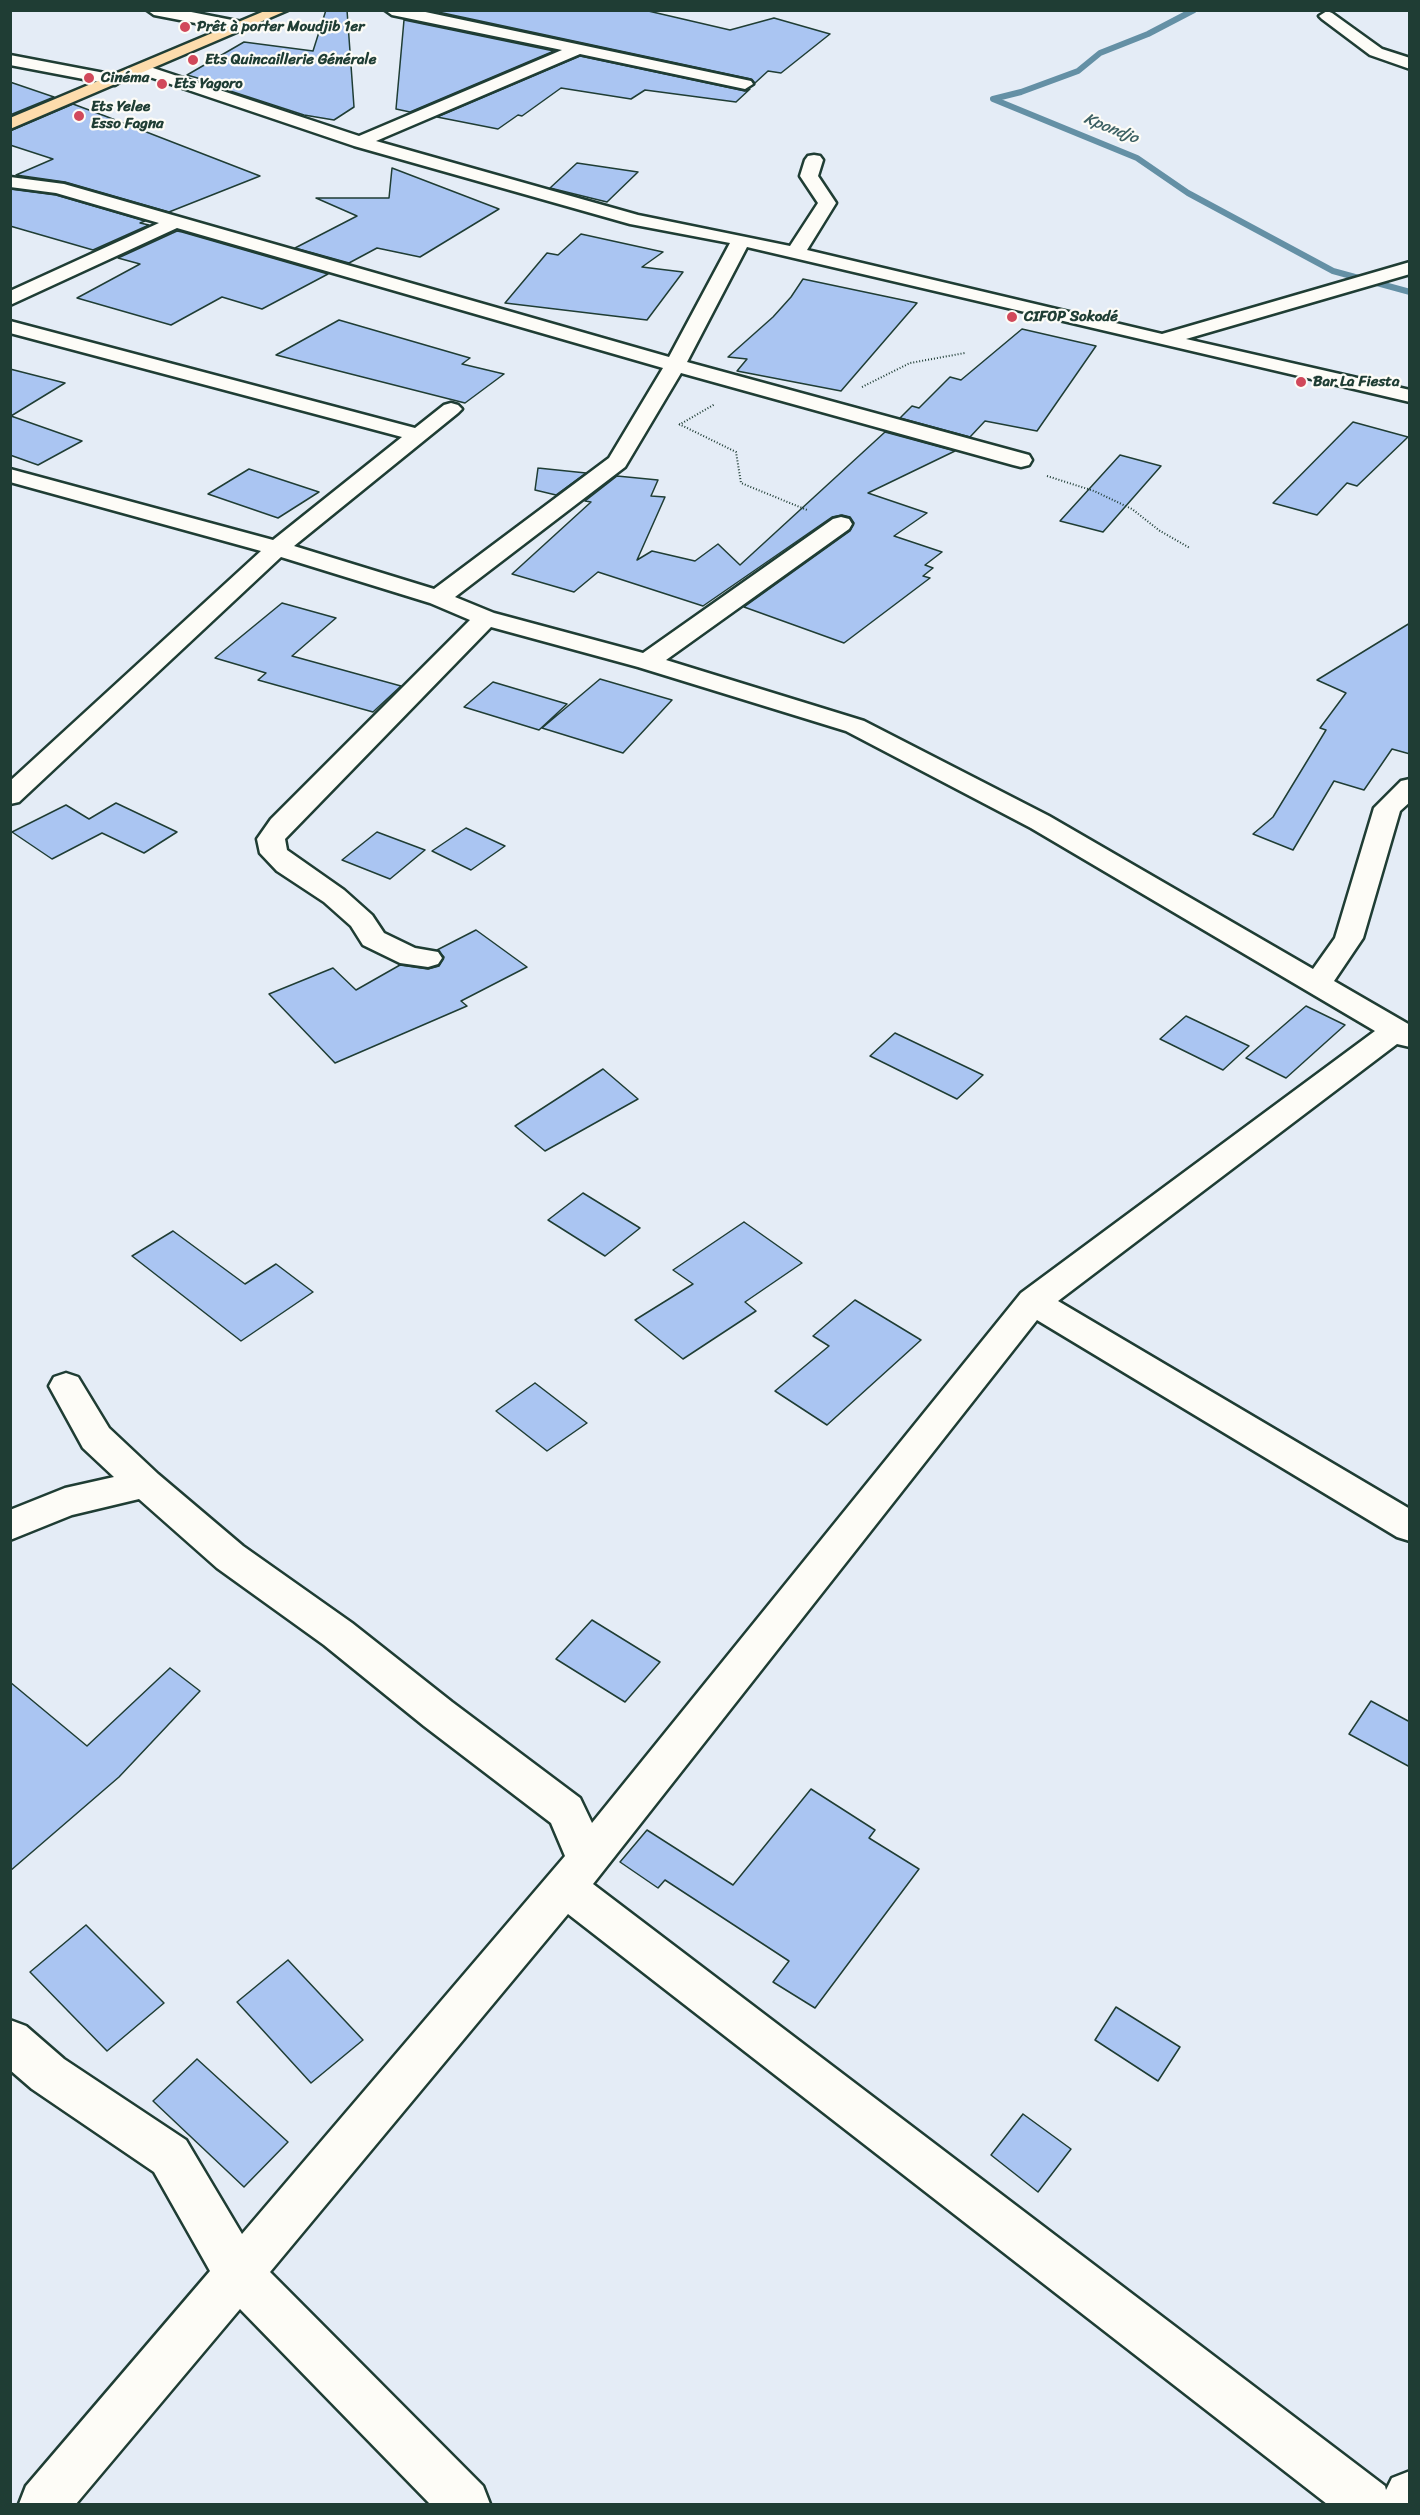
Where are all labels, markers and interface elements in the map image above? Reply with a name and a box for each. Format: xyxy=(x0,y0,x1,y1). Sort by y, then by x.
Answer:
place label: Prêt à porter Moudjib 1er xyxy=(197,18,364,36)
marker: Prêt à porter Moudjib 1er xyxy=(178,20,192,34)
place label: Ets Quincaillerie Générale xyxy=(205,51,376,69)
marker: Ets Quincaillerie Générale xyxy=(186,53,200,67)
place label: Cinéma xyxy=(101,69,149,87)
marker: Cinéma xyxy=(82,71,96,85)
place label: Ets Yagoro xyxy=(174,75,243,93)
marker: Ets Yagoro xyxy=(155,77,169,91)
place label: Ets Yelee Esso Fagna xyxy=(91,98,164,133)
marker: Ets Yelee Esso Fagna xyxy=(72,109,86,123)
water label: Kpondjo xyxy=(1081,109,1141,149)
place label: CIFOP Sokodé xyxy=(1024,308,1118,326)
marker: CIFOP Sokodé xyxy=(1005,310,1019,324)
place label: Bar La Fiesta xyxy=(1313,373,1399,391)
marker: Bar La Fiesta xyxy=(1294,375,1308,389)

